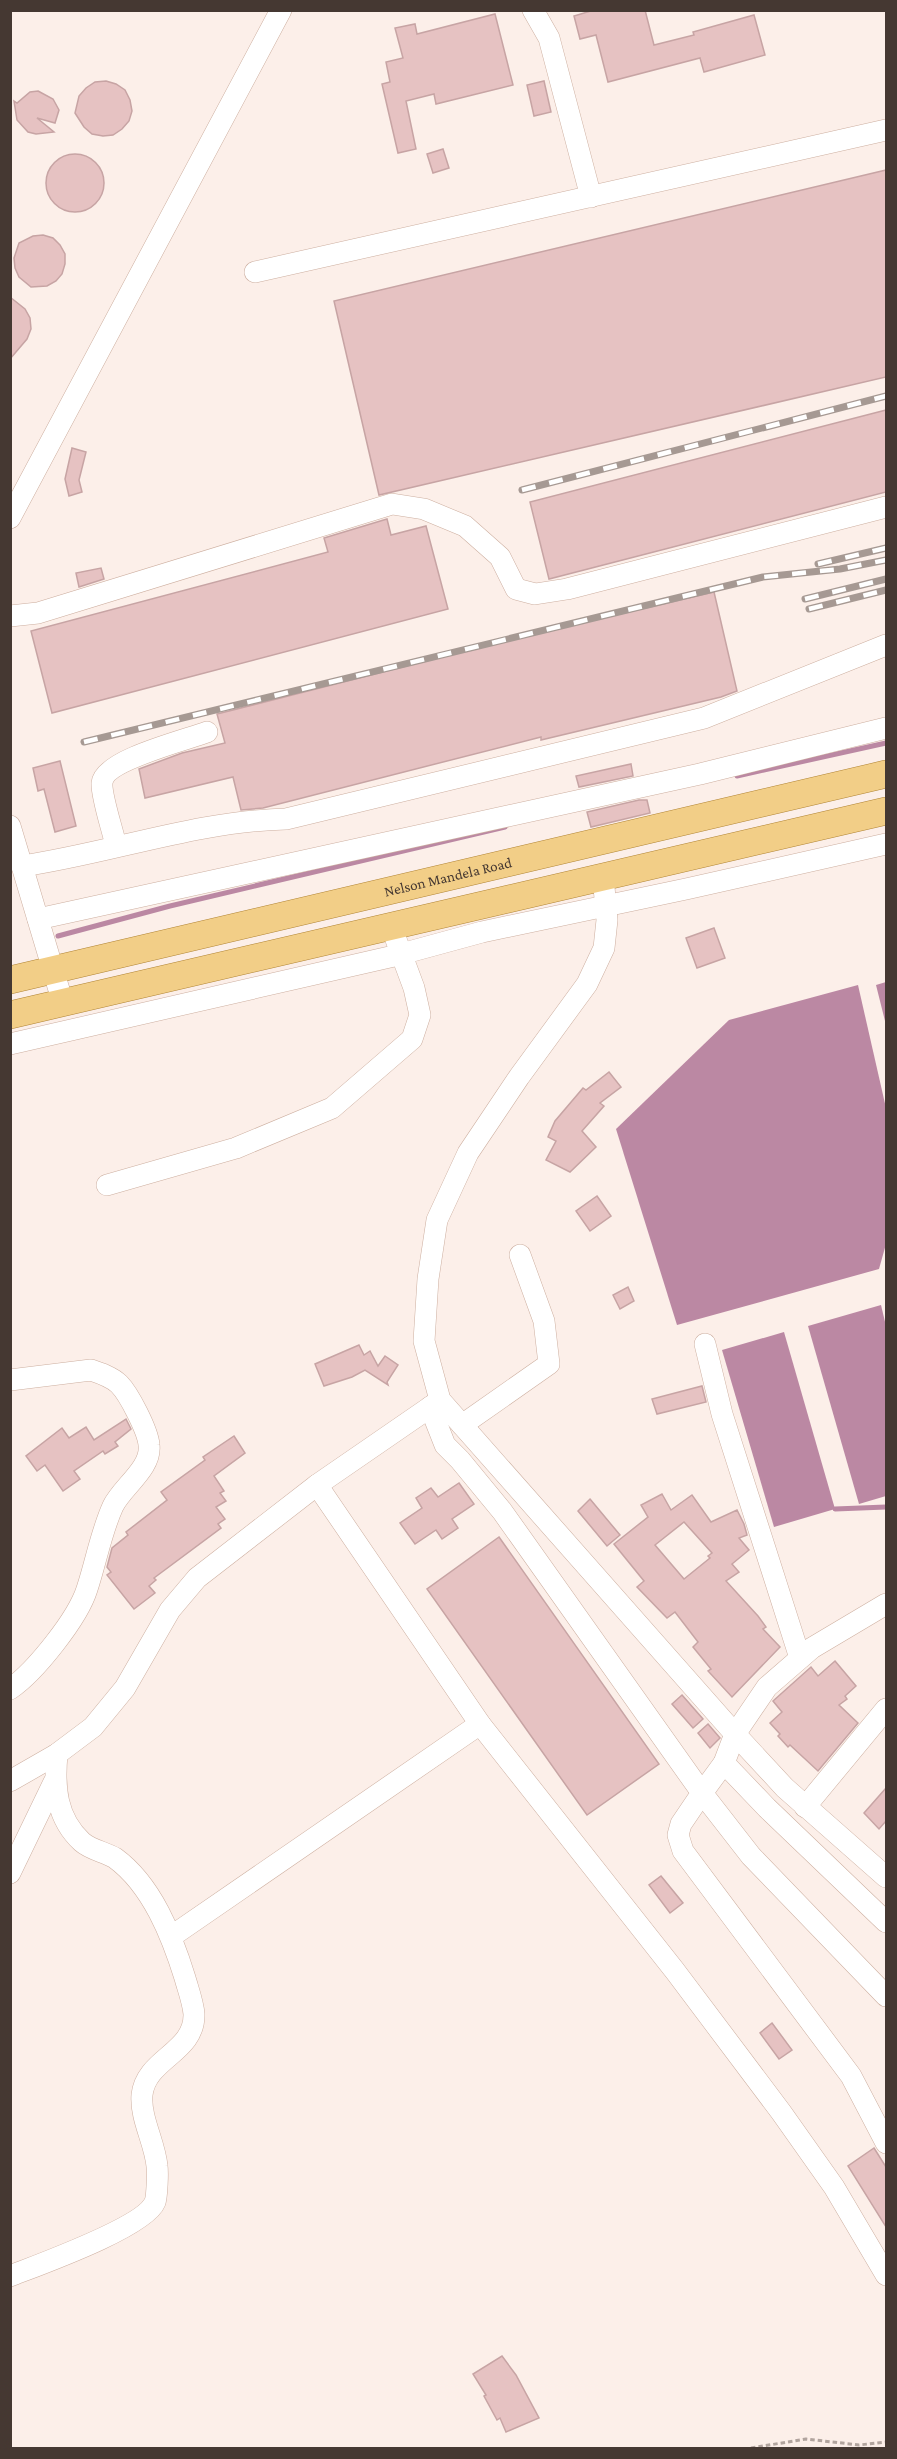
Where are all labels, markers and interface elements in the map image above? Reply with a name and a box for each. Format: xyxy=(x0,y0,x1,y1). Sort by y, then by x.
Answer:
street label: Nelson Mandela Road xyxy=(383,854,514,900)

